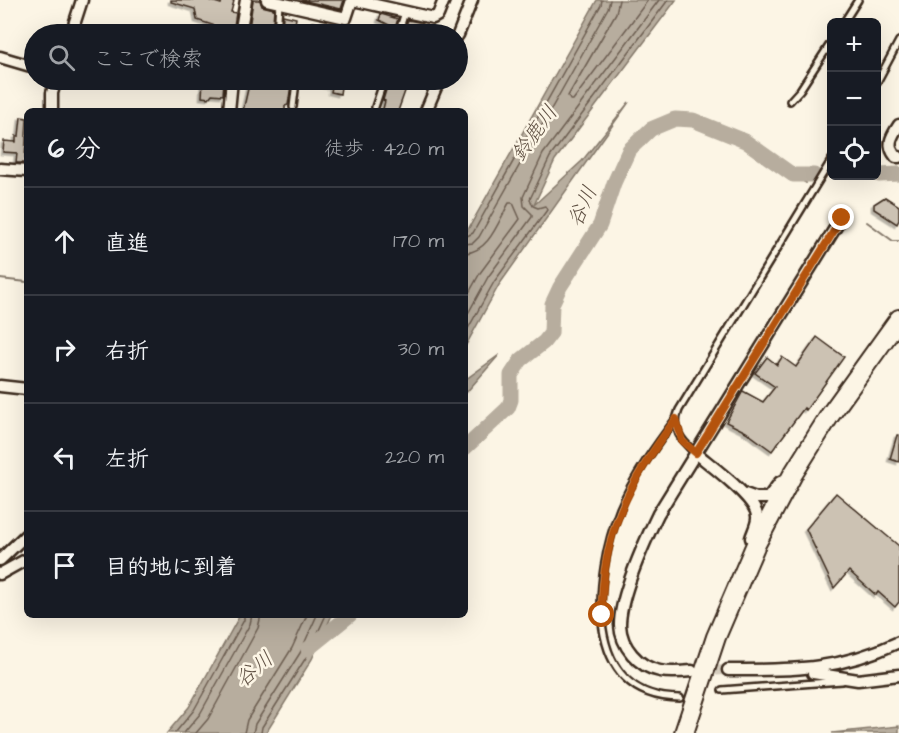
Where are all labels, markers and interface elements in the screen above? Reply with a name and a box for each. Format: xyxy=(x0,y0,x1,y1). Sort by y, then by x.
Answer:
map controls xyxy=(827,18,881,180)
button: + xyxy=(827,18,881,72)
search box xyxy=(24,24,468,90)
icon: search xyxy=(45,41,78,74)
text: ここで検索 xyxy=(93,44,203,75)
button: − xyxy=(827,72,881,126)
water label: 鈴鹿川 xyxy=(504,99,565,167)
button: locate xyxy=(827,126,881,180)
text: 6 分 xyxy=(48,131,101,167)
text: 徒歩 · 420 m xyxy=(324,135,444,163)
water label: 谷川 xyxy=(560,181,604,231)
route end xyxy=(828,204,854,230)
icon: ahead xyxy=(48,225,81,258)
text: 170 m xyxy=(393,227,444,255)
text: 直進 xyxy=(105,228,149,259)
icon: right xyxy=(48,333,81,366)
text: 30 m xyxy=(398,335,444,363)
text: 右折 xyxy=(105,336,149,367)
icon: left xyxy=(48,441,81,474)
text: 220 m xyxy=(385,443,444,471)
text: 左折 xyxy=(105,444,149,475)
icon: arrive xyxy=(48,549,81,582)
text: 目的地に到着 xyxy=(105,552,237,583)
route start xyxy=(588,601,614,627)
water label: 谷川 xyxy=(229,645,280,694)

